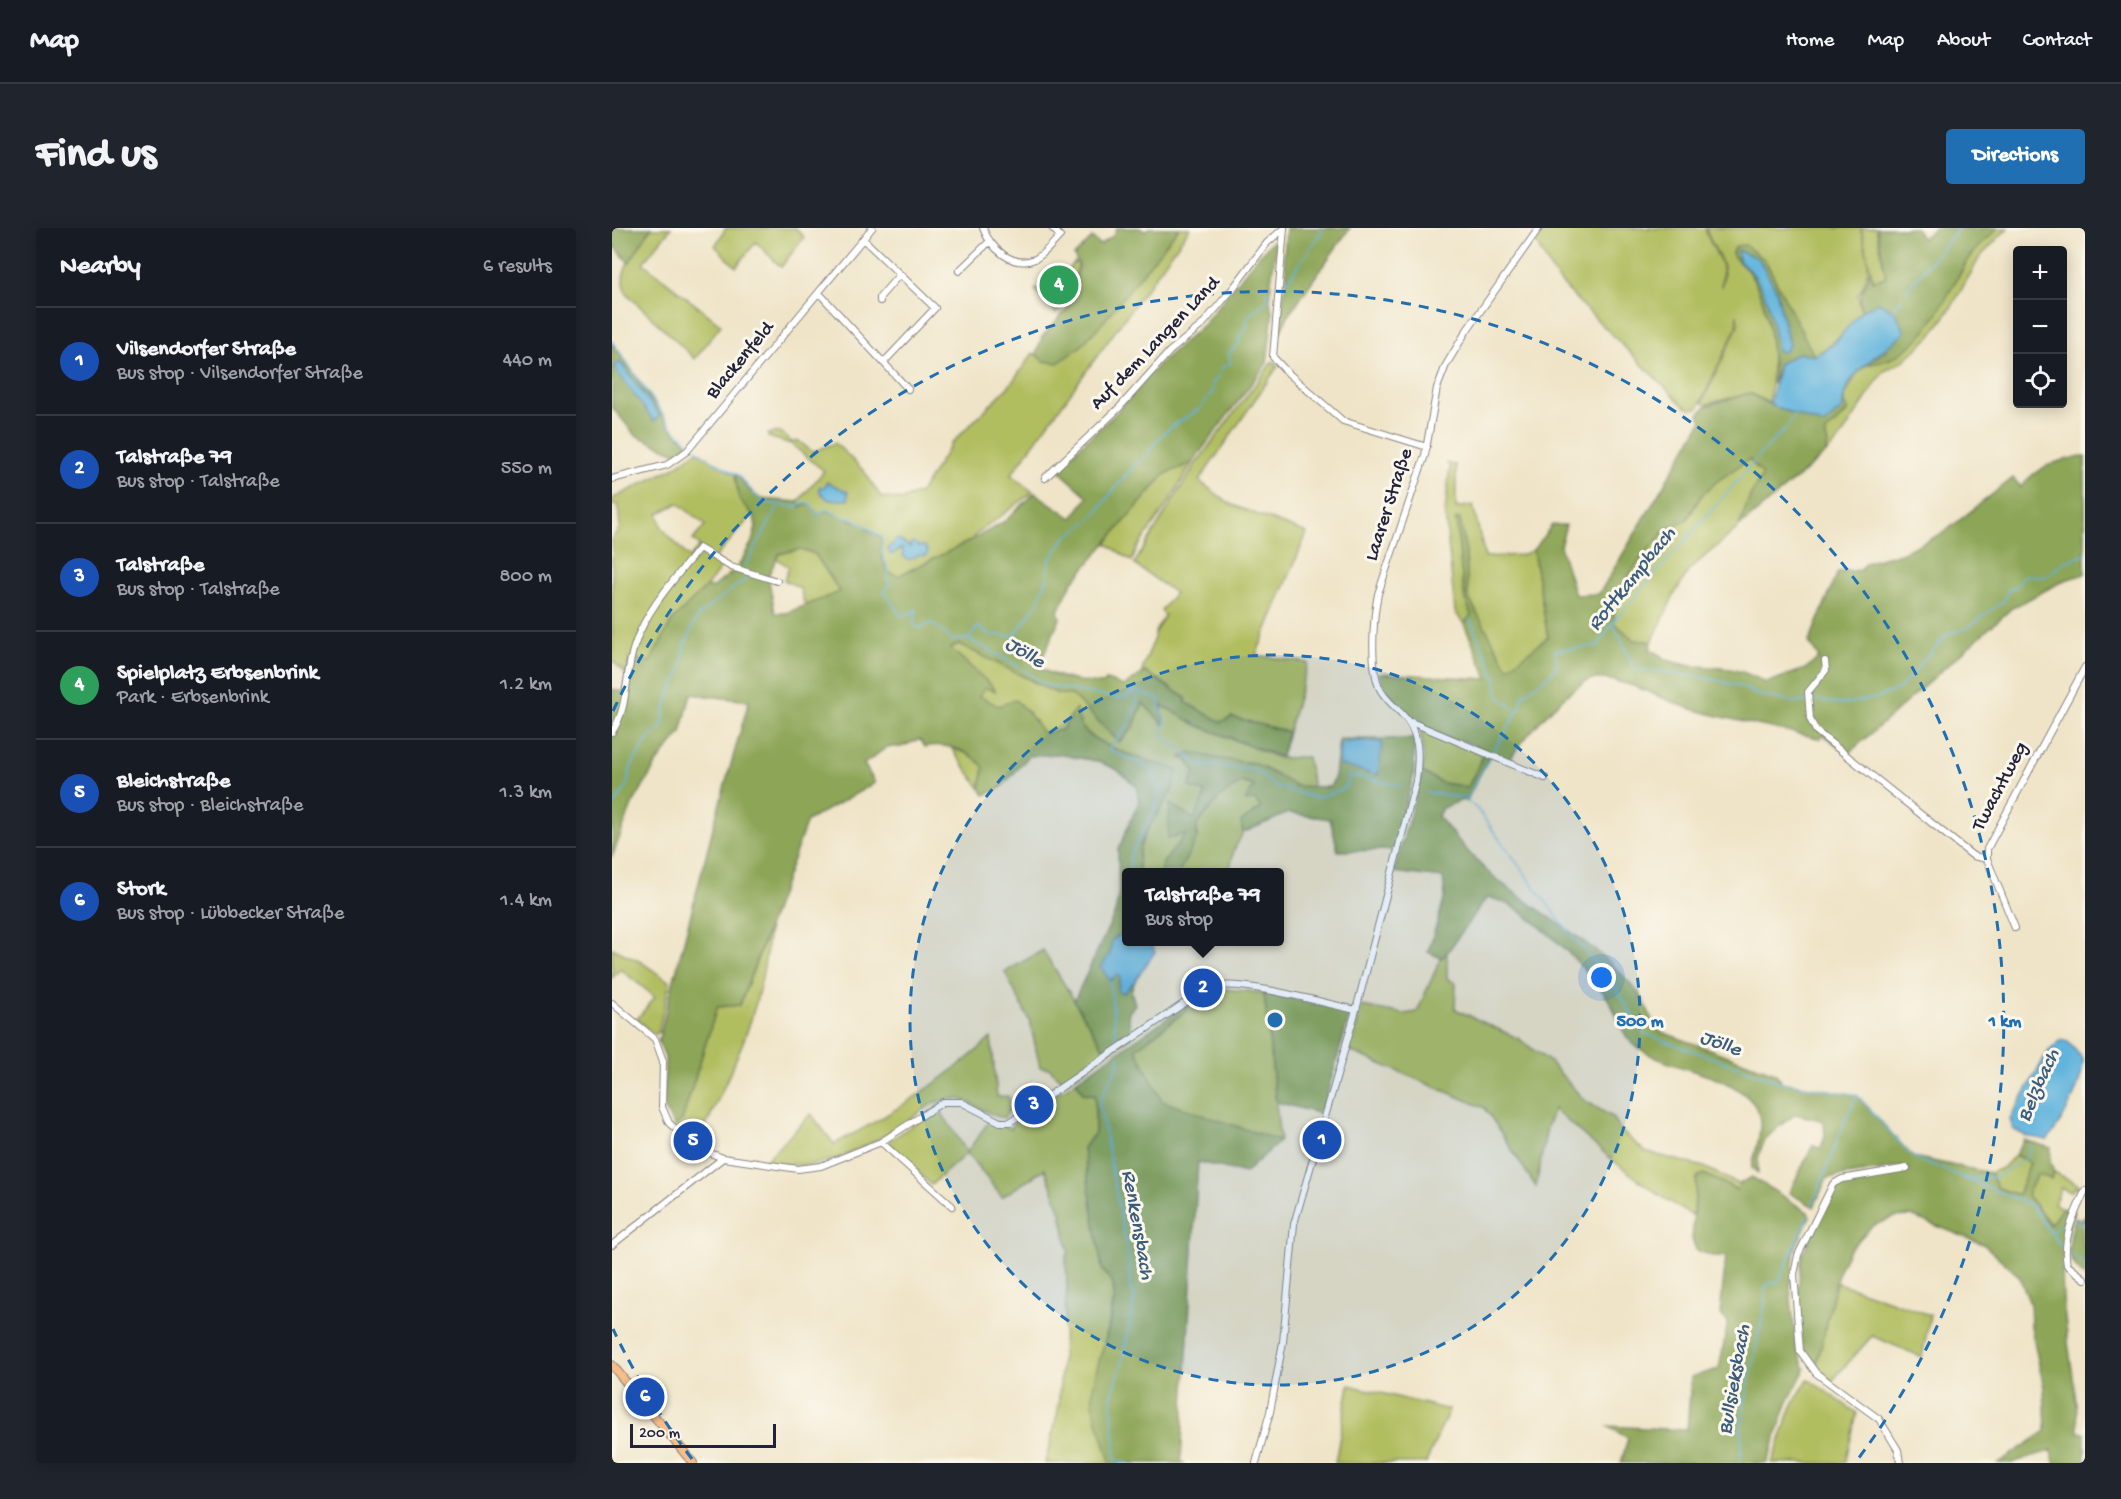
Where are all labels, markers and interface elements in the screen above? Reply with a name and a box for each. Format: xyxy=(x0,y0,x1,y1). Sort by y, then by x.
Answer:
text: Map xyxy=(30,25,79,58)
text: Home xyxy=(1786,29,1834,54)
text: Map xyxy=(1867,29,1904,54)
text: About xyxy=(1937,29,1990,54)
text: Contact xyxy=(2023,29,2091,54)
button: Directions xyxy=(1946,129,2085,184)
text: Find us xyxy=(36,132,156,181)
map controls xyxy=(2013,246,2067,408)
button: + xyxy=(2013,246,2067,300)
text: Nearby xyxy=(60,252,141,283)
text: 6 results xyxy=(483,256,552,279)
pin: 4 xyxy=(1040,262,1078,308)
street label: Auf dem Langen Land xyxy=(1086,271,1227,415)
button: − xyxy=(2013,300,2067,354)
street label: Blackenfeld xyxy=(701,316,781,405)
text: Vilsendorfer Straße xyxy=(117,337,296,363)
text: 1 xyxy=(75,350,84,373)
text: 440 m xyxy=(503,350,552,373)
button: locate xyxy=(2013,354,2067,408)
text: Bus stop · Vilsendorfer Straße xyxy=(117,363,363,386)
text: Talstraße 79 xyxy=(117,445,232,471)
street label: Laarer Straße xyxy=(1361,445,1419,564)
text: 2 xyxy=(75,458,84,481)
text: 550 m xyxy=(501,458,552,481)
text: Bus stop · Talstraße xyxy=(117,471,280,494)
water label: Rottkampbach xyxy=(1583,522,1683,637)
text: Talstraße xyxy=(117,553,204,579)
text: 3 xyxy=(74,566,85,589)
text: 800 m xyxy=(499,566,552,589)
text: Bus stop · Talstraße xyxy=(117,579,280,602)
water label: Jölle xyxy=(1000,632,1049,676)
text: Spielplatz Erbsenbrink xyxy=(117,661,318,687)
text: 4 xyxy=(75,674,84,697)
text: 1.2 km xyxy=(500,674,552,697)
text: Park · Erbsenbrink xyxy=(117,687,269,710)
street label: Twachtweg xyxy=(1968,739,2034,836)
text: Bleichstraße xyxy=(117,769,230,795)
text: 5 xyxy=(74,782,85,805)
text: 1.3 km xyxy=(499,782,552,805)
text: Bus stop · Bleichstraße xyxy=(117,795,303,818)
popup xyxy=(1122,868,1284,946)
text: Stork xyxy=(117,877,165,903)
text: Talstraße 79 xyxy=(1145,883,1261,909)
text: 6 xyxy=(74,890,85,913)
text: 1.4 km xyxy=(500,890,552,913)
text: Bus stop · Lübbecker Straße xyxy=(117,903,344,926)
text: Bus stop xyxy=(1145,909,1213,932)
your location xyxy=(1587,963,1616,992)
pin: 2 xyxy=(1184,966,1222,1011)
centre of rings xyxy=(1265,1010,1285,1030)
text: 500 m xyxy=(1617,1012,1664,1033)
text: 1 km xyxy=(1988,1012,2021,1033)
water label: Jölle xyxy=(1696,1026,1745,1064)
water label: Belzbach xyxy=(2013,1045,2067,1126)
pin: 3 xyxy=(1014,1082,1054,1128)
pin: 5 xyxy=(674,1118,712,1164)
pin: 1 xyxy=(1302,1118,1342,1162)
water label: Renkensbach xyxy=(1114,1168,1158,1282)
water label: Bullsieksbach xyxy=(1714,1322,1758,1437)
pin: 6 xyxy=(626,1374,664,1420)
scale bar xyxy=(630,1421,776,1448)
text: 200 m xyxy=(639,1425,680,1444)

